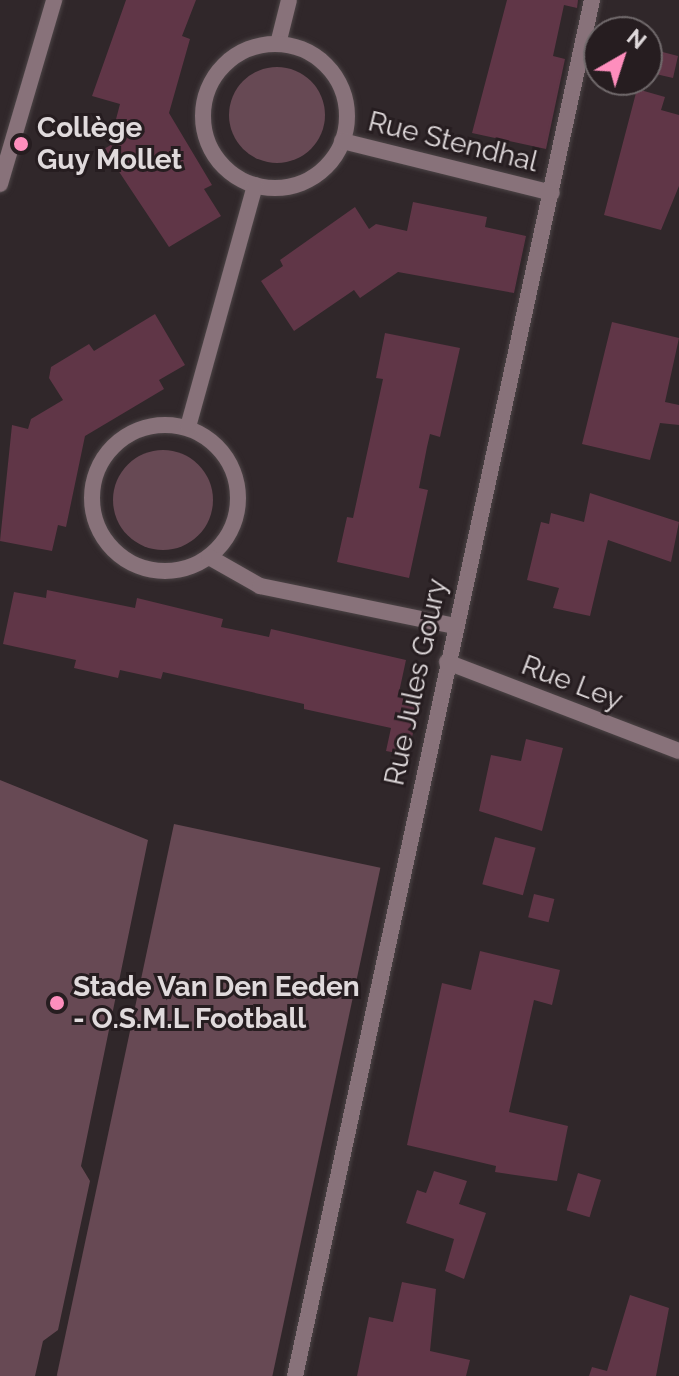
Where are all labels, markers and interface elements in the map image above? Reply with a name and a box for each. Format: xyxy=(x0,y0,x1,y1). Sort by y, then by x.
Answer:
north arrow xyxy=(583,16,663,96)
text: N xyxy=(622,24,652,54)
street label: Rue Stendhal xyxy=(365,105,541,179)
place label: Collège Guy Mollet xyxy=(37,111,183,177)
marker: Collège Guy Mollet xyxy=(12,135,30,153)
street label: Rue Jules Goury xyxy=(378,575,454,789)
street label: Rue Ley xyxy=(517,648,627,718)
place label: Stade Van Den Eeden - O.S.M.L Football xyxy=(73,970,361,1036)
marker: Stade Van Den Eeden - O.S.M.L Football xyxy=(48,994,66,1012)

